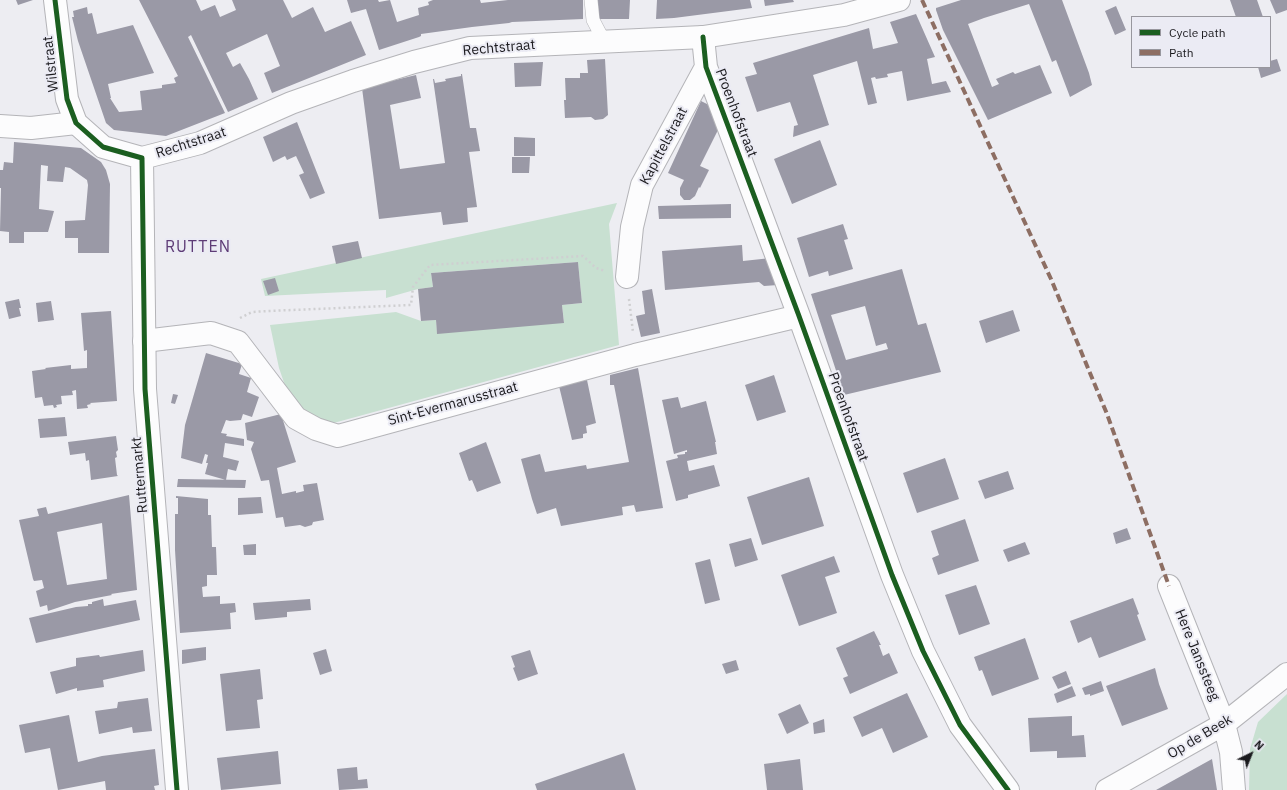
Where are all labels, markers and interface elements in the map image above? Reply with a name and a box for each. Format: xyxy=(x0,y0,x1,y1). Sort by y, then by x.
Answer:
legend xyxy=(1131,16,1271,68)
text: Cycle path xyxy=(1169,25,1226,40)
street label: Wilstraat xyxy=(40,35,62,93)
street label: Rechtstraat xyxy=(462,36,536,60)
text: Path xyxy=(1169,45,1194,60)
street label: Proenhofstraat xyxy=(711,66,761,160)
street label: Kapittelstraat xyxy=(637,104,691,188)
street label: Rechtstraat xyxy=(154,124,228,162)
district label: RUTTEN xyxy=(165,237,231,257)
street label: Proenhofstraat xyxy=(824,370,872,464)
street label: Sint-Evermarusstraat xyxy=(386,379,520,429)
street label: Ruttermarkt xyxy=(128,436,152,514)
street label: Here Janssteeg xyxy=(1171,607,1223,703)
street label: Op de Beek xyxy=(1165,711,1235,763)
north arrow xyxy=(1231,734,1271,774)
text: N xyxy=(1251,737,1267,753)

